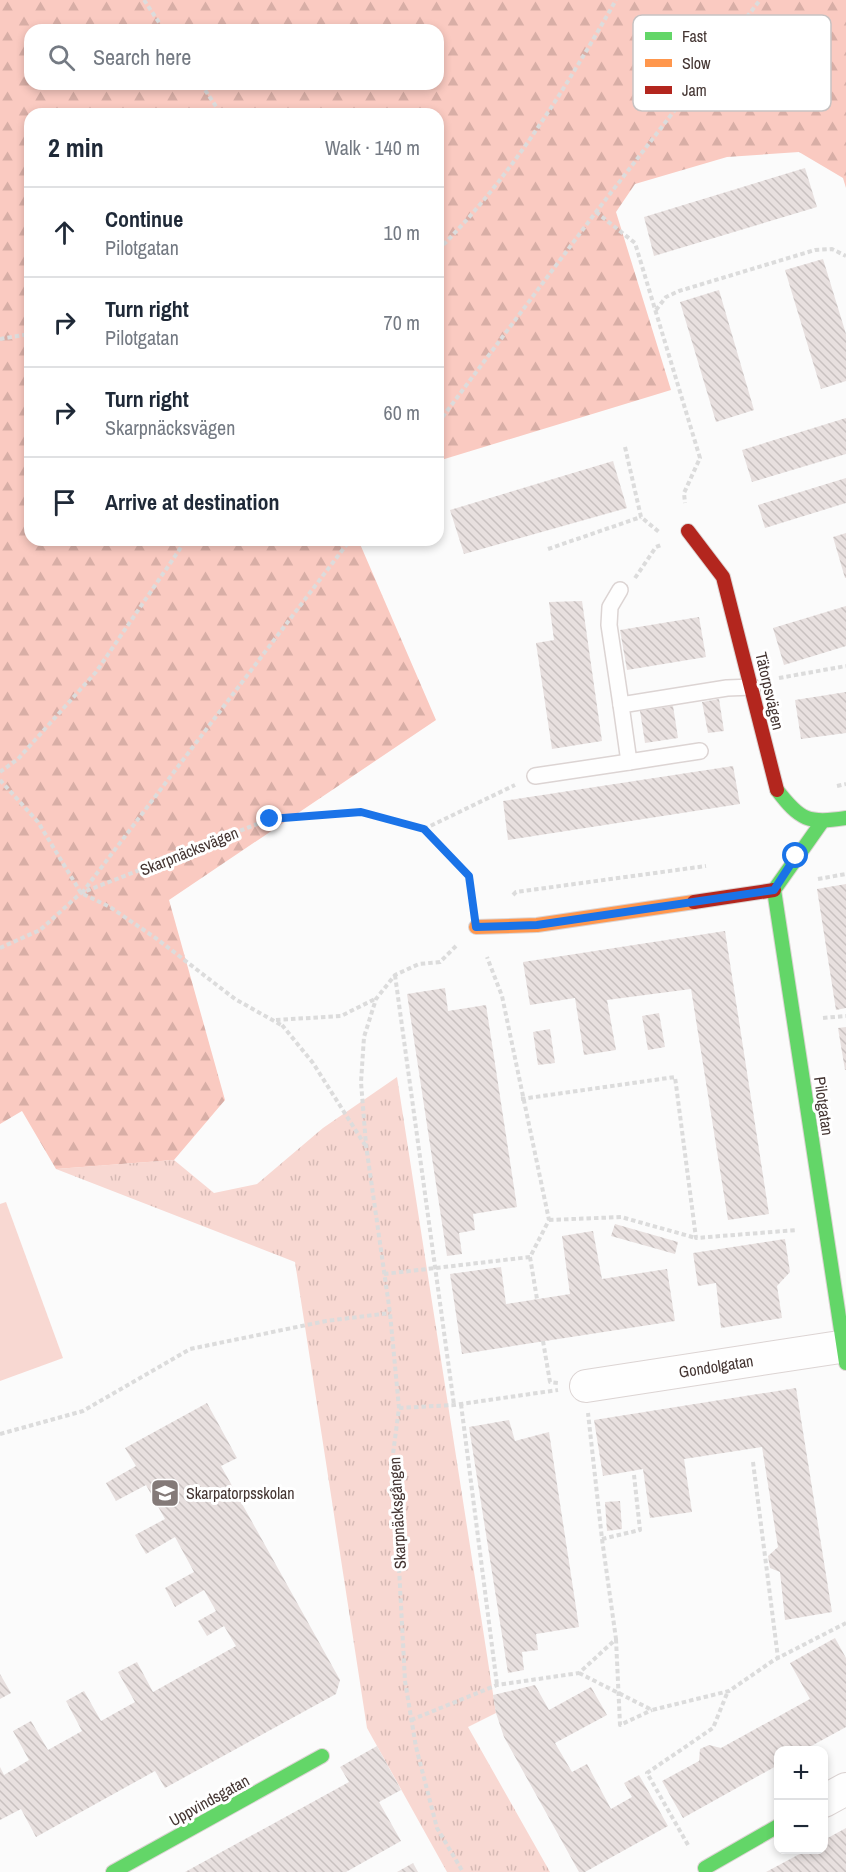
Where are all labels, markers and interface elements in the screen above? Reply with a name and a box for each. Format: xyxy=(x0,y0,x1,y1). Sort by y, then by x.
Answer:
legend xyxy=(633,15,831,111)
search box xyxy=(24,24,444,90)
text: Fast xyxy=(682,25,707,47)
icon: search xyxy=(45,41,78,74)
text: Search here xyxy=(93,42,191,72)
text: Slow xyxy=(682,52,711,74)
text: Jam xyxy=(682,79,707,101)
text: 2 min xyxy=(48,130,104,165)
text: Walk · 140 m xyxy=(325,134,420,161)
text: Continue xyxy=(105,204,183,234)
icon: ahead xyxy=(48,216,81,249)
text: 10 m xyxy=(384,219,420,246)
text: Pilotgatan xyxy=(105,234,179,261)
text: Turn right xyxy=(105,294,189,324)
icon: right xyxy=(48,306,81,339)
text: 70 m xyxy=(384,309,420,336)
text: Pilotgatan xyxy=(105,324,179,351)
text: Turn right xyxy=(105,384,189,414)
icon: right xyxy=(48,396,81,429)
text: 60 m xyxy=(384,399,420,426)
text: Skarpnäcksvägen xyxy=(105,414,235,441)
icon: arrive xyxy=(48,486,81,519)
text: Arrive at destination xyxy=(105,487,279,517)
street label: Tätorpsvägen xyxy=(750,650,790,732)
route end xyxy=(256,805,282,831)
street label: Skarpnäcksvägen xyxy=(137,821,241,881)
route start xyxy=(782,842,808,868)
street label: Pilotgatan xyxy=(809,1075,839,1137)
street label: Gondolgatan xyxy=(677,1349,755,1383)
street label: Skarpnäcksgången xyxy=(383,1456,411,1570)
school or university icon: Skarpatorpsskolan xyxy=(149,1477,181,1509)
place label: Skarpatorpsskolan xyxy=(186,1482,295,1504)
map controls xyxy=(774,1746,828,1854)
button: + xyxy=(774,1746,828,1800)
street label: Uppvindsgatan xyxy=(165,1769,253,1831)
button: − xyxy=(774,1800,828,1854)

